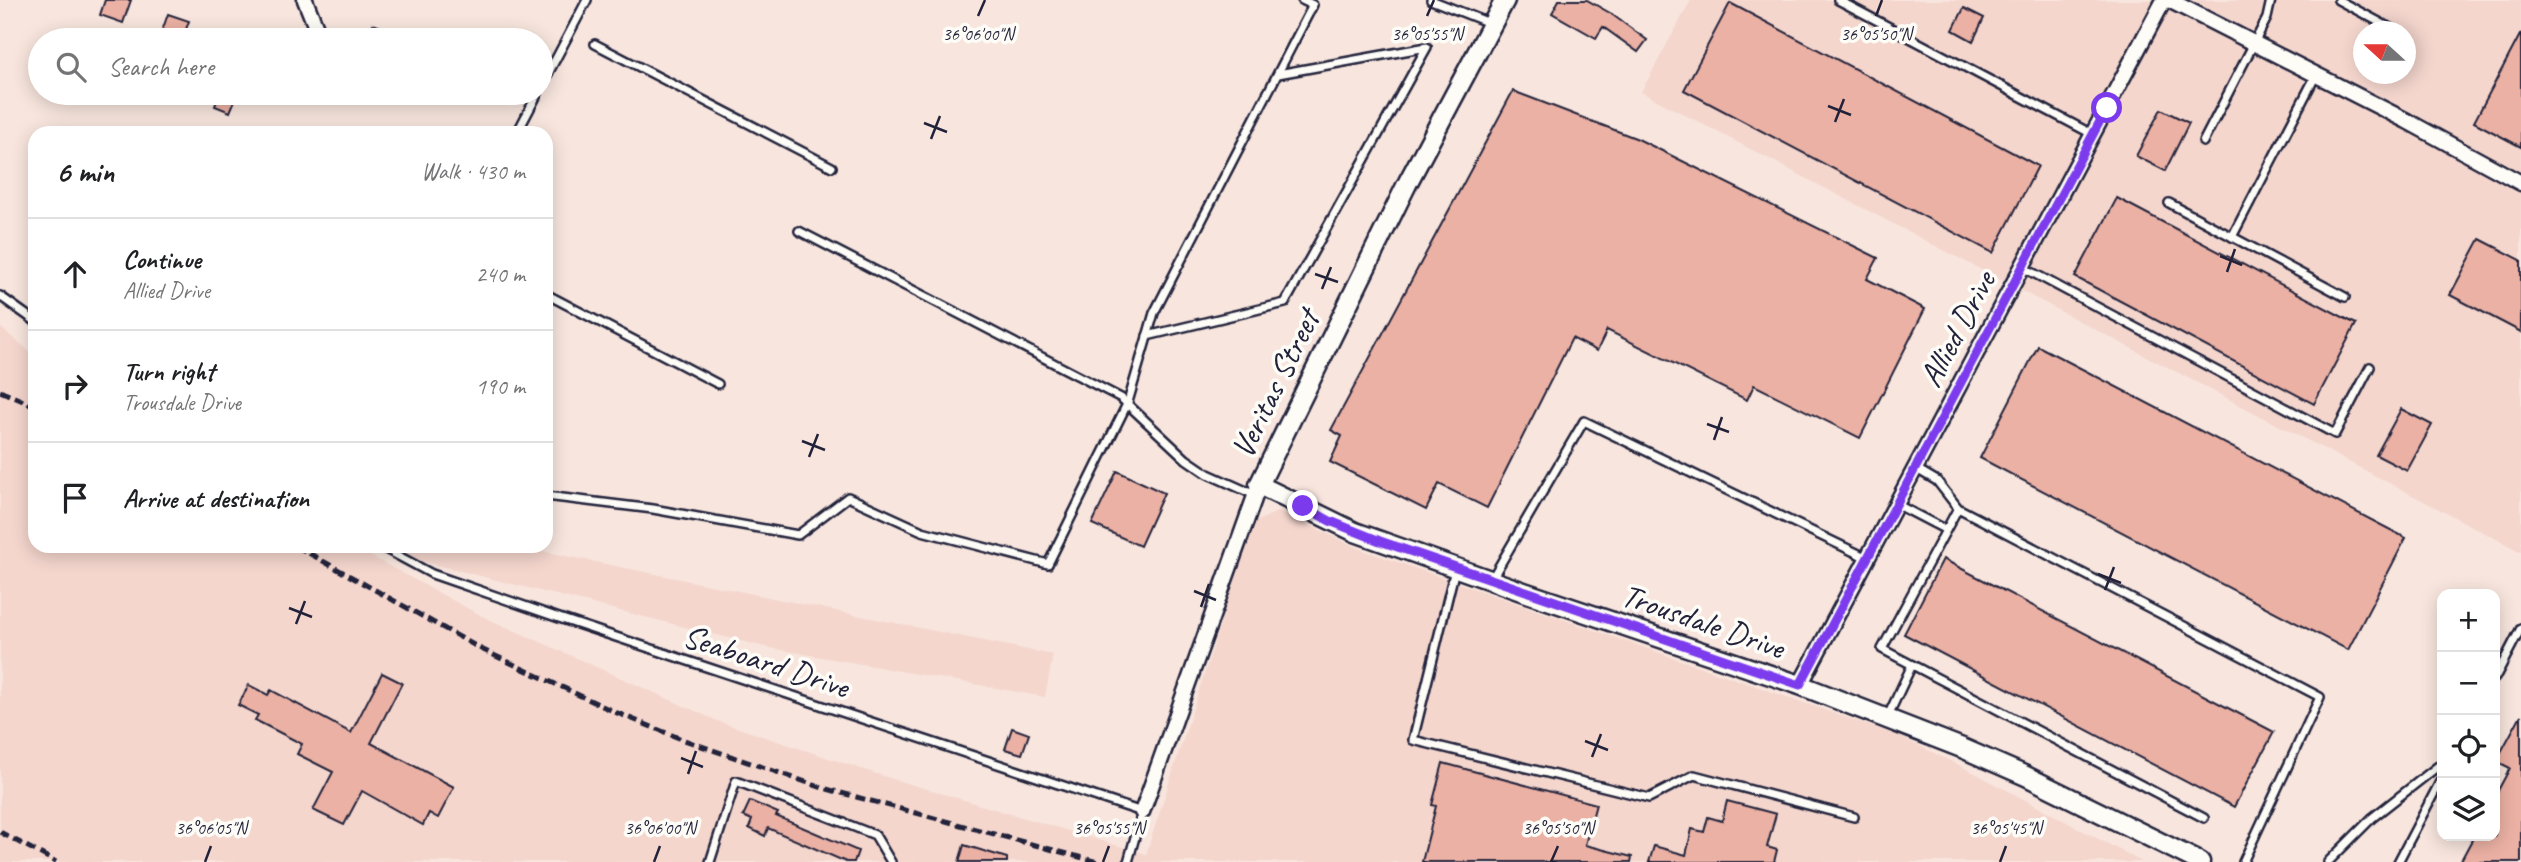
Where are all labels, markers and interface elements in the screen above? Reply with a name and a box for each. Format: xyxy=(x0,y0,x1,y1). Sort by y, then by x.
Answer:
north arrow xyxy=(2353,21,2416,84)
text: 36°06'00"N xyxy=(943,23,1017,45)
text: 36°05'55"N xyxy=(1392,23,1466,45)
text: 36°05'50"N xyxy=(1841,23,1915,45)
search box xyxy=(28,28,553,105)
icon: search xyxy=(52,48,90,86)
text: Search here xyxy=(108,50,214,83)
route start xyxy=(2091,92,2122,123)
text: 6 min xyxy=(56,153,114,191)
text: Walk · 430 m xyxy=(421,157,525,186)
text: Continue xyxy=(123,243,201,276)
icon: ahead xyxy=(56,255,94,293)
text: 240 m xyxy=(476,260,525,289)
street label: Allied Drive xyxy=(1909,262,2006,394)
text: Allied Drive xyxy=(123,276,210,305)
street label: Veritas Street xyxy=(1221,299,1331,465)
text: Turn right xyxy=(123,355,214,388)
icon: right xyxy=(56,367,94,405)
text: 190 m xyxy=(476,372,525,401)
text: Trousdale Drive xyxy=(123,388,241,417)
icon: arrive xyxy=(56,479,94,517)
text: Arrive at destination xyxy=(123,482,309,515)
route end xyxy=(1287,490,1318,521)
street label: Trousdale Drive xyxy=(1616,574,1792,669)
map controls xyxy=(2437,589,2500,841)
button: + xyxy=(2437,589,2500,652)
street label: Seaboard Drive xyxy=(678,614,856,708)
button: − xyxy=(2437,652,2500,715)
button: locate xyxy=(2437,715,2500,778)
button: layers xyxy=(2437,778,2500,841)
text: 36°06'05"N xyxy=(176,817,250,839)
text: 36°06'00"N xyxy=(625,817,699,839)
text: 36°05'55"N xyxy=(1074,817,1148,839)
text: 36°05'50"N xyxy=(1523,817,1597,839)
text: 36°05'45"N xyxy=(1971,817,2045,839)

